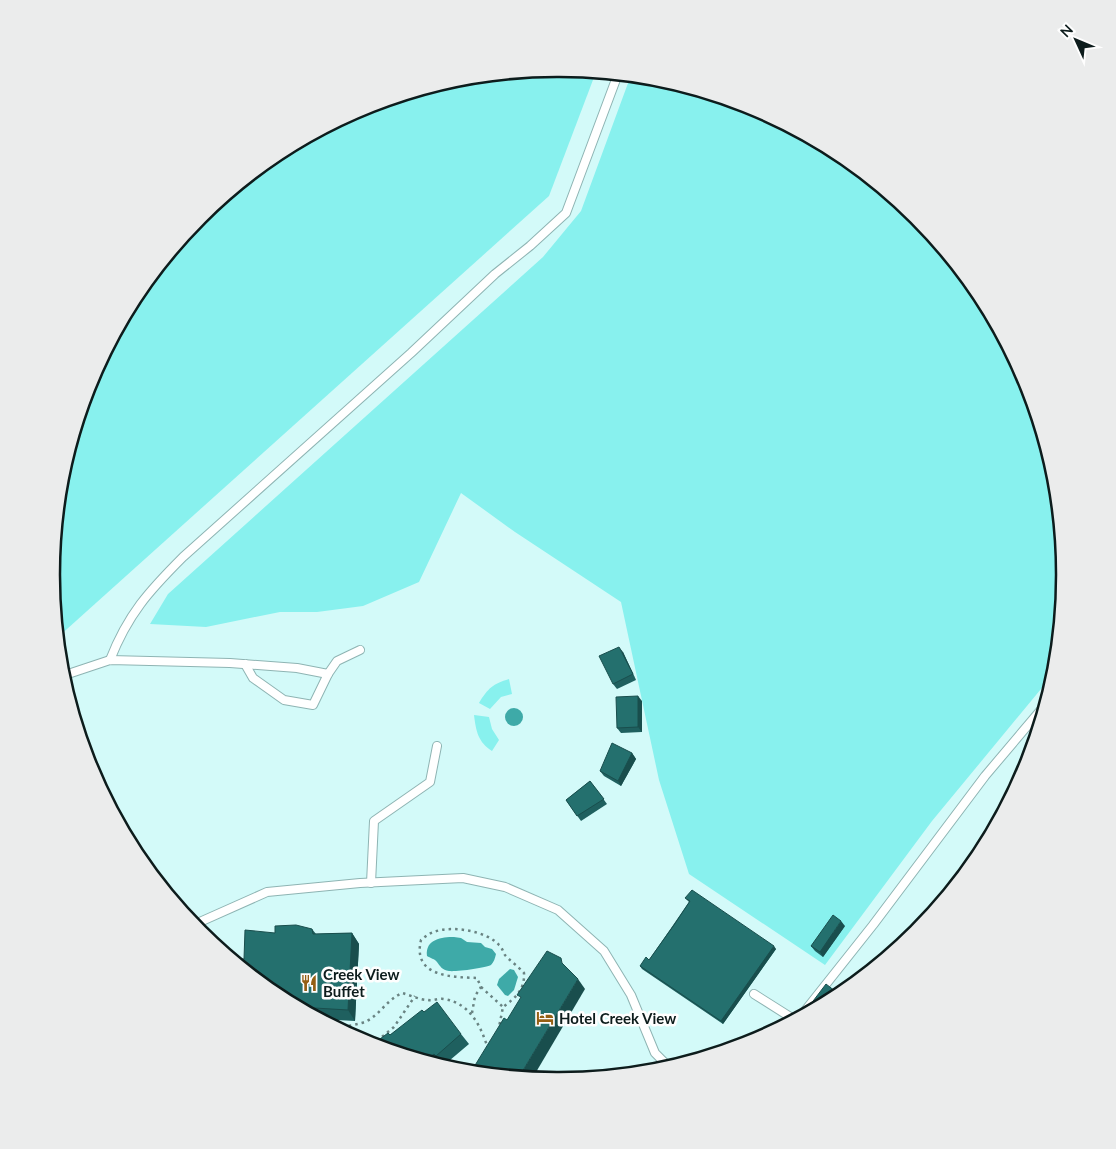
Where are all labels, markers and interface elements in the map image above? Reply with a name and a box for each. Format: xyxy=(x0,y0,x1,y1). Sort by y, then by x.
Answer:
north arrow xyxy=(1051,15,1101,65)
text: N xyxy=(1056,21,1076,40)
place label: Creek View Buffet xyxy=(323,965,400,1000)
restaurant icon: Creek View Buffet xyxy=(299,973,319,993)
hotel icon: Hotel Creek View xyxy=(535,1008,555,1028)
place label: Hotel Creek View xyxy=(559,1009,676,1027)

